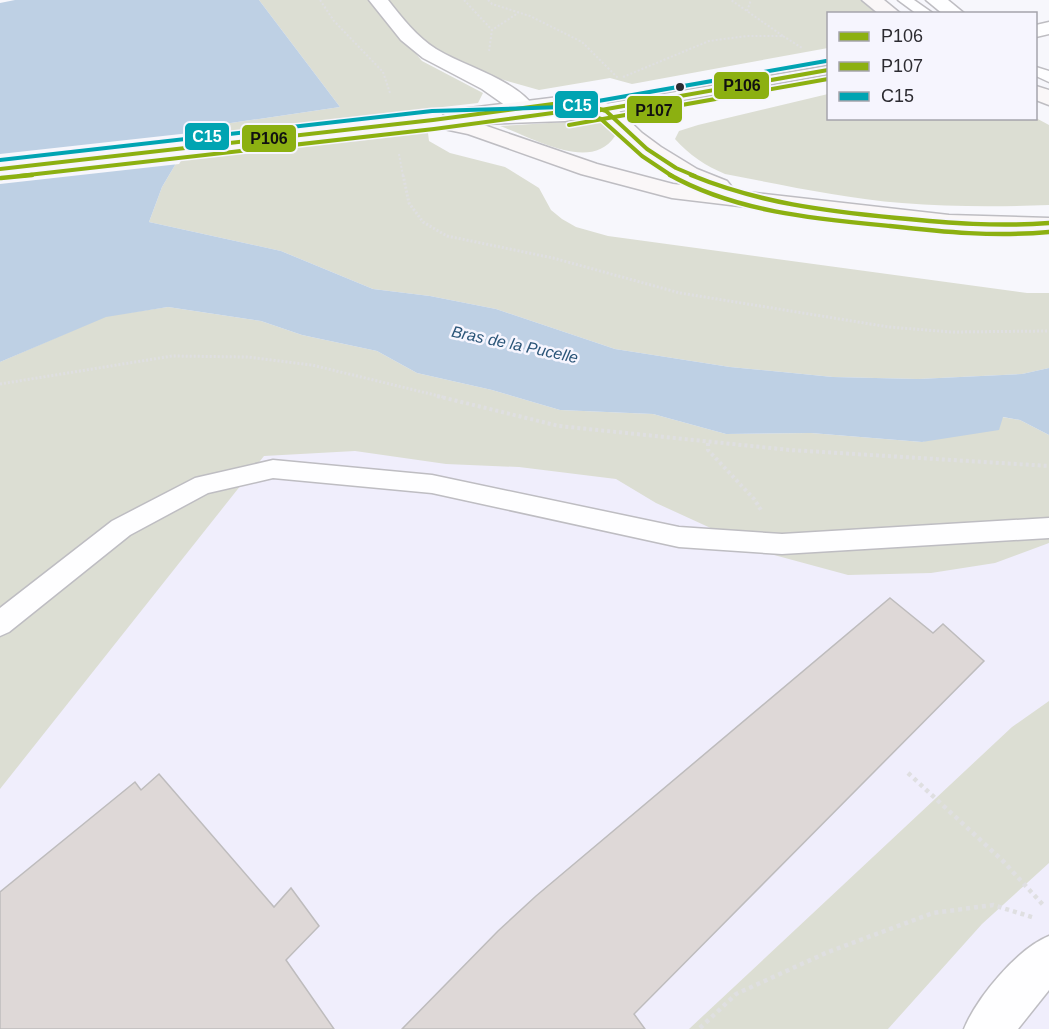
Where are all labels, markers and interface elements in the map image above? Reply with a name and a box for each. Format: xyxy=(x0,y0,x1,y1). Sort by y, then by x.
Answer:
legend xyxy=(827,12,1037,120)
text: P106 xyxy=(881,26,923,46)
text: P107 xyxy=(881,56,923,76)
line badge: P106 xyxy=(713,71,770,100)
text: P106 xyxy=(723,77,761,94)
unlabelled marker xyxy=(674,81,686,93)
text: C15 xyxy=(881,86,914,106)
line badge: C15 xyxy=(554,90,599,119)
line badge: P107 xyxy=(626,95,683,124)
text: C15 xyxy=(562,97,592,114)
text: P107 xyxy=(635,102,673,119)
line badge: C15 xyxy=(184,122,230,151)
line badge: P106 xyxy=(241,124,297,153)
text: C15 xyxy=(192,128,222,145)
text: P106 xyxy=(250,130,288,147)
water label: Bras de la Pucelle xyxy=(450,323,580,366)

